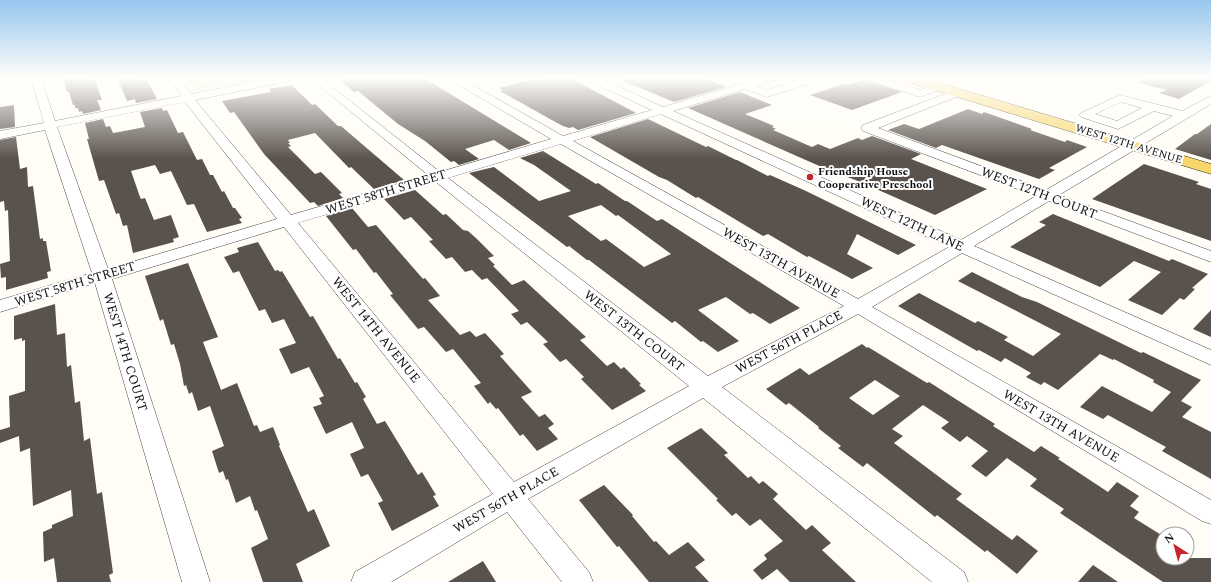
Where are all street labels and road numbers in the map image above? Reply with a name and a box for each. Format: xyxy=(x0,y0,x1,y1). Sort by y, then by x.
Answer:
street label: WEST 12TH AVENUE xyxy=(1073,120,1185,168)
street label: WEST 12TH COURT xyxy=(978,162,1100,225)
street label: WEST 58TH STREET xyxy=(323,164,449,220)
street label: WEST 12TH LANE xyxy=(857,191,967,257)
street label: WEST 13TH AVENUE xyxy=(719,222,843,304)
street label: WEST 58TH STREET xyxy=(12,256,138,312)
street label: WEST 14TH AVENUE xyxy=(327,273,425,387)
street label: WEST 13TH COURT xyxy=(579,285,689,377)
street label: WEST 14TH COURT xyxy=(97,290,153,414)
street label: WEST 56TH PLACE xyxy=(732,305,846,379)
street label: WEST 13TH AVENUE xyxy=(999,384,1123,468)
street label: WEST 56TH PLACE xyxy=(449,462,563,538)

